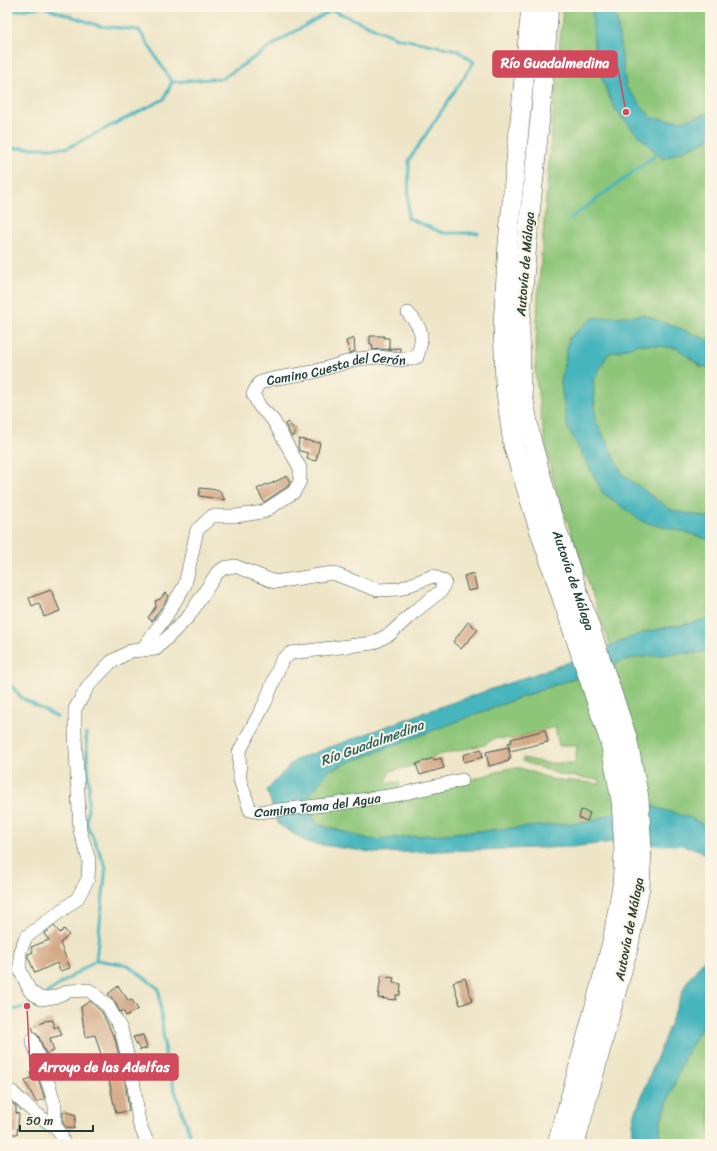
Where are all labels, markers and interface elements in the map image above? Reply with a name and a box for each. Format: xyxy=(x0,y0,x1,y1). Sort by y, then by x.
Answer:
callout: Río Guadalmedina xyxy=(493,51,617,77)
text: Río Guadalmedina xyxy=(500,51,609,76)
street label: Autovía de Málaga xyxy=(509,210,541,318)
street label: Camino Cuesta del Cerón xyxy=(263,345,408,392)
street label: Autovía de Málaga xyxy=(546,526,602,634)
water label: Río Guadalmedina xyxy=(317,712,428,773)
street label: Camino Toma del Agua xyxy=(252,786,383,824)
street label: Autovía de Málaga xyxy=(608,875,650,984)
callout: Arroyo de las Adelfas xyxy=(30,1054,178,1080)
text: Arroyo de las Adelfas xyxy=(37,1055,170,1080)
scale bar xyxy=(20,1107,93,1133)
text: 50 m xyxy=(26,1110,53,1132)

